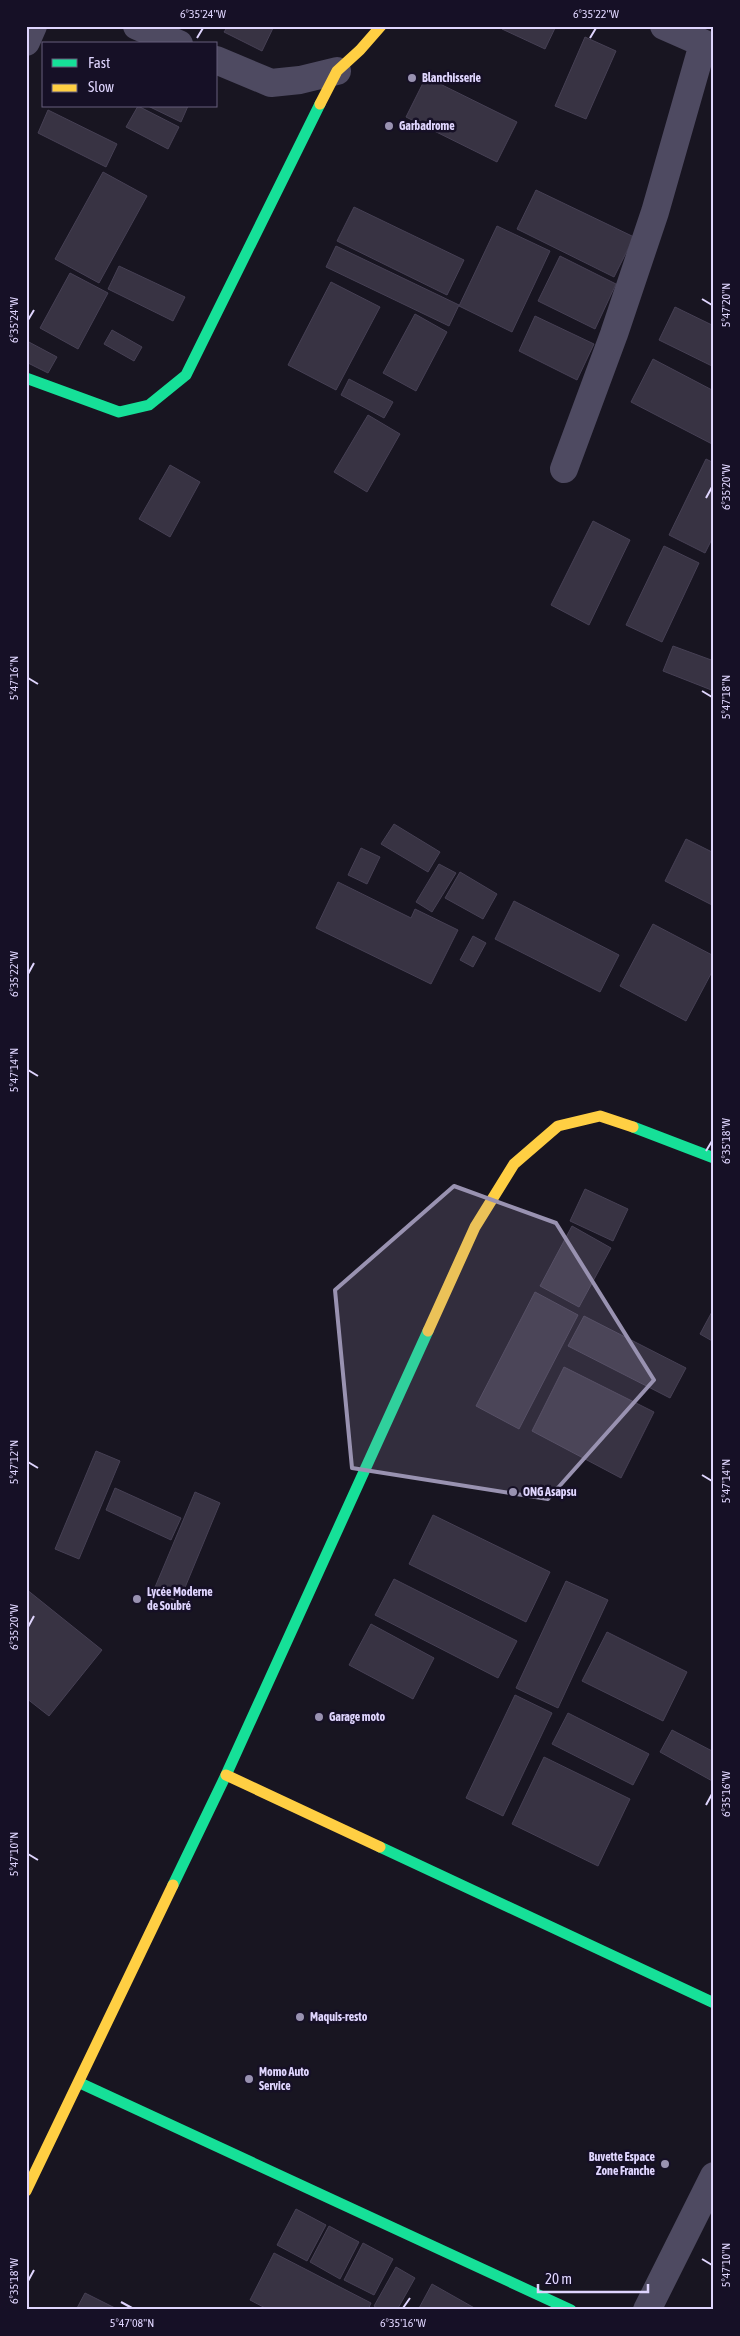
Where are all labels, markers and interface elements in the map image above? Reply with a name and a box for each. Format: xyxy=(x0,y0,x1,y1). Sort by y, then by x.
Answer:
text: 6°35'24"W xyxy=(180,7,226,21)
text: 6°35'22"W xyxy=(573,7,619,21)
legend xyxy=(42,42,218,108)
text: Fast xyxy=(88,54,110,71)
place label: Blanchisserie xyxy=(422,71,482,85)
marker: Blanchisserie xyxy=(406,72,418,84)
text: Slow xyxy=(88,78,114,95)
place label: Garbadrome xyxy=(399,119,455,133)
marker: Garbadrome xyxy=(383,120,395,132)
text: 5°47'20"N xyxy=(719,283,733,327)
text: 6°35'24"W xyxy=(7,297,21,343)
text: 6°35'20"W xyxy=(719,464,733,510)
text: 5°47'16"N xyxy=(7,656,21,700)
text: 5°47'18"N xyxy=(719,675,733,719)
text: 6°35'22"W xyxy=(7,951,21,997)
text: 5°47'14"N xyxy=(7,1048,21,1092)
text: 6°35'18"W xyxy=(719,1118,733,1164)
text: 5°47'12"N xyxy=(7,1440,21,1484)
text: 5°47'14"N xyxy=(719,1459,733,1503)
place label: ONG Asapsu xyxy=(523,1485,577,1499)
marker: ONG Asapsu xyxy=(507,1486,519,1498)
place label: Lycée Moderne de Soubré xyxy=(147,1585,213,1613)
marker: Lycée Moderne de Soubré xyxy=(131,1593,143,1605)
text: 6°35'20"W xyxy=(7,1604,21,1650)
place label: Garage moto xyxy=(329,1710,385,1724)
marker: Garage moto xyxy=(313,1711,325,1723)
text: 6°35'16"W xyxy=(719,1771,733,1817)
text: 5°47'10"N xyxy=(7,1832,21,1876)
place label: Maquis-resto xyxy=(310,2010,368,2024)
marker: Maquis-resto xyxy=(294,2011,306,2023)
place label: Momo Auto Service xyxy=(259,2065,310,2093)
marker: Momo Auto Service xyxy=(243,2073,255,2085)
place label: Buvette Espace Zone Franche xyxy=(589,2150,656,2178)
marker: Buvette Espace Zone Franche xyxy=(659,2158,671,2170)
text: 5°47'10"N xyxy=(719,2243,733,2287)
text: 6°35'18"W xyxy=(7,2258,21,2304)
scale bar xyxy=(538,2261,648,2293)
text: 20 m xyxy=(545,2270,572,2287)
text: 5°47'08"N xyxy=(110,2316,154,2330)
text: 6°35'16"W xyxy=(380,2316,426,2330)

